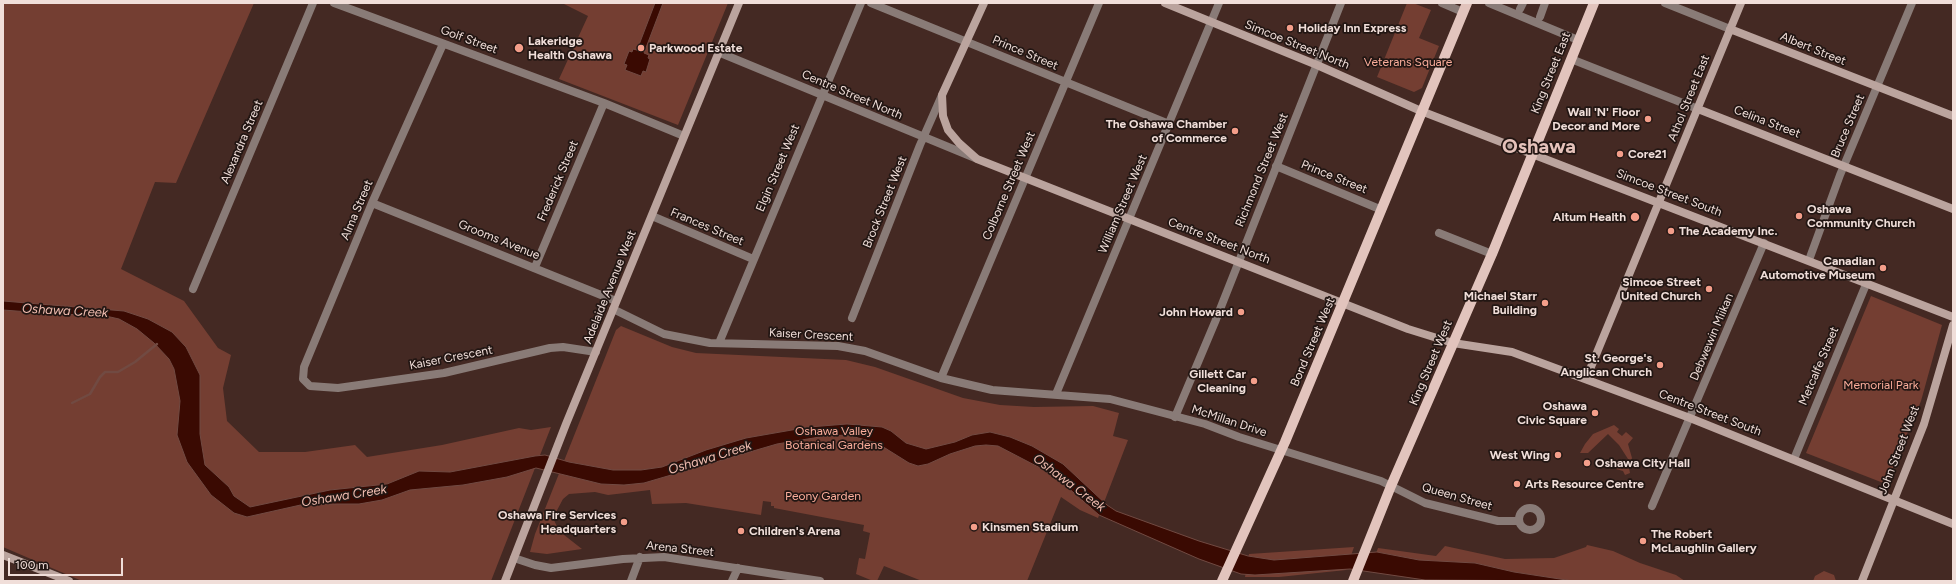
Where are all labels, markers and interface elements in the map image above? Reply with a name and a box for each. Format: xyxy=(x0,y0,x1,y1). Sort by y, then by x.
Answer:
street label: Simcoe Street North xyxy=(1243,17,1351,73)
place label: Holiday Inn Express xyxy=(1298,21,1406,35)
street label: Golf Street xyxy=(438,23,500,57)
marker: Holiday Inn Express xyxy=(1285,23,1295,33)
street label: Albert Street xyxy=(1778,29,1848,69)
street label: King Street East xyxy=(1528,30,1574,116)
street label: Prince Street xyxy=(990,33,1060,73)
place label: Lakeridge Health Oshawa xyxy=(528,34,612,62)
place label: Parkwood Estate xyxy=(649,41,742,55)
marker: Lakeridge Health Oshawa xyxy=(513,42,525,54)
marker: Parkwood Estate xyxy=(636,43,646,53)
street label: Athol Street East xyxy=(1665,53,1713,143)
park label: Veterans Square xyxy=(1364,55,1452,69)
street label: Centre Street North xyxy=(799,67,905,123)
street label: Bruce Street xyxy=(1828,92,1868,160)
street label: Alexandra Street xyxy=(218,98,266,186)
street label: Celina Street xyxy=(1732,103,1802,141)
place label: Wall 'N' Floor Decor and More xyxy=(1552,105,1640,133)
street label: Richmond Street West xyxy=(1233,111,1291,229)
marker: Wall 'N' Floor Decor and More xyxy=(1643,114,1653,124)
place label: The Oshawa Chamber of Commerce xyxy=(1106,117,1227,145)
street label: Elgin Street West xyxy=(753,122,803,214)
marker: The Oshawa Chamber of Commerce xyxy=(1230,126,1240,136)
street label: Colborne Street West xyxy=(980,129,1038,243)
district label: Oshawa xyxy=(1502,135,1576,159)
street label: Frederick Street xyxy=(535,138,581,224)
place label: Core21 xyxy=(1628,147,1667,161)
marker: Core21 xyxy=(1615,149,1625,159)
street label: William Street West xyxy=(1096,152,1150,256)
street label: Brock Street West xyxy=(860,154,910,250)
street label: Prince Street xyxy=(1299,157,1369,197)
street label: Simcoe Street South xyxy=(1614,166,1724,220)
street label: Alma Street xyxy=(338,178,376,242)
place label: Oshawa Community Church xyxy=(1807,202,1915,230)
street label: Frances Street xyxy=(668,205,746,249)
place label: Altum Health xyxy=(1553,210,1626,224)
marker: Altum Health xyxy=(1629,211,1641,223)
marker: Oshawa Community Church xyxy=(1794,211,1804,221)
street label: Centre Street North xyxy=(1166,215,1272,267)
street label: Grooms Avenue xyxy=(456,217,542,263)
place label: The Academy Inc. xyxy=(1679,224,1777,238)
marker: The Academy Inc. xyxy=(1666,226,1676,236)
street label: Adelaide Avenue West xyxy=(581,228,639,346)
place label: Canadian Automotive Museum xyxy=(1760,254,1875,282)
marker: Canadian Automotive Museum xyxy=(1878,263,1888,273)
place label: Simcoe Street United Church xyxy=(1621,275,1701,303)
marker: Simcoe Street United Church xyxy=(1704,284,1714,294)
place label: Michael Starr Building xyxy=(1464,289,1537,317)
street label: Debwewin Miikan xyxy=(1687,291,1737,383)
street label: Bond Street West xyxy=(1288,295,1338,389)
marker: Michael Starr Building xyxy=(1540,298,1550,308)
water label: Oshawa Creek xyxy=(21,301,109,321)
place label: John Howard xyxy=(1159,305,1233,319)
marker: John Howard xyxy=(1236,307,1246,317)
street label: King Street West xyxy=(1407,318,1455,408)
street label: Metcalfe Street xyxy=(1796,325,1842,407)
street label: Kaiser Crescent xyxy=(768,326,854,344)
street label: Kaiser Crescent xyxy=(408,343,494,373)
place label: St. George's Anglican Church xyxy=(1560,351,1652,379)
marker: St. George's Anglican Church xyxy=(1655,360,1665,370)
place label: Gillett Car Cleaning xyxy=(1189,367,1246,395)
marker: Gillett Car Cleaning xyxy=(1249,376,1259,386)
park label: Memorial Park xyxy=(1843,378,1919,392)
street label: Centre Street South xyxy=(1657,387,1763,439)
place label: Oshawa Civic Square xyxy=(1517,399,1587,427)
street label: McMillan Drive xyxy=(1189,402,1269,440)
street label: John Street West xyxy=(1875,404,1923,496)
marker: Oshawa Civic Square xyxy=(1590,408,1600,418)
park label: Oshawa Valley Botanical Gardens xyxy=(785,424,883,452)
water label: Oshawa Creek xyxy=(666,438,754,478)
place label: West Wing xyxy=(1490,448,1550,462)
marker: West Wing xyxy=(1553,450,1563,460)
water label: Oshawa Creek xyxy=(1030,451,1108,515)
place label: Oshawa City Hall xyxy=(1595,456,1690,470)
marker: Oshawa City Hall xyxy=(1582,458,1592,468)
place label: Arts Resource Centre xyxy=(1525,477,1644,491)
marker: Arts Resource Centre xyxy=(1512,479,1522,489)
street label: Queen Street xyxy=(1420,480,1494,514)
water label: Oshawa Creek xyxy=(300,482,388,510)
park label: Peony Garden xyxy=(785,489,861,503)
place label: Oshawa Fire Services Headquarters xyxy=(498,508,616,536)
marker: Oshawa Fire Services Headquarters xyxy=(619,517,629,527)
place label: Kinsmen Stadium xyxy=(982,520,1078,534)
marker: Kinsmen Stadium xyxy=(969,522,979,532)
place label: Children's Arena xyxy=(749,524,840,538)
marker: Children's Arena xyxy=(736,526,746,536)
place label: The Robert McLaughlin Gallery xyxy=(1651,527,1757,555)
marker: The Robert McLaughlin Gallery xyxy=(1638,536,1648,546)
street label: Arena Street xyxy=(645,538,715,560)
scale bar xyxy=(10,550,125,576)
text: 100 m xyxy=(15,558,49,572)

